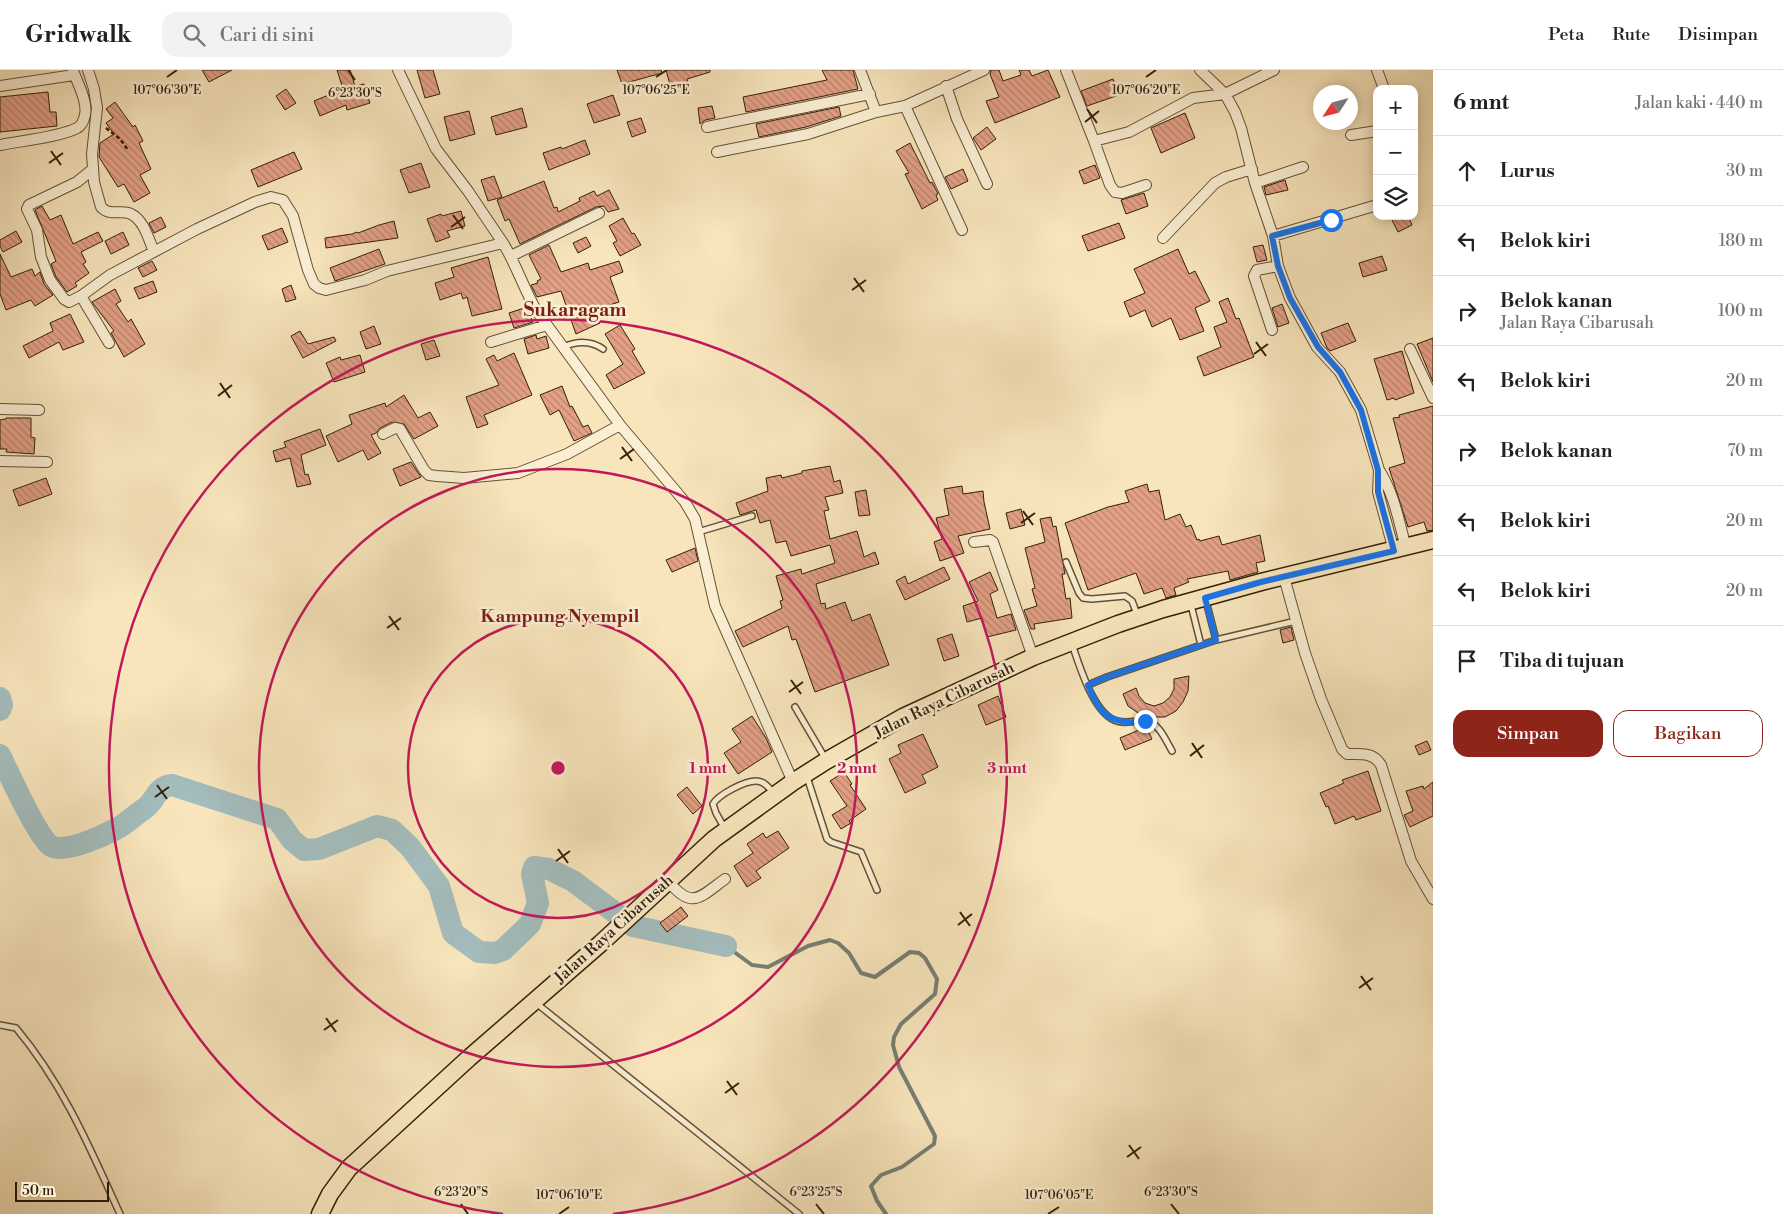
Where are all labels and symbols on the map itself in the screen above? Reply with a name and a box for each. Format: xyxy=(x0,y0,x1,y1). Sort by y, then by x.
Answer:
text: 107°06'30"E xyxy=(133,83,201,98)
text: 107°06'25"E xyxy=(622,83,690,98)
text: 107°06'20"E xyxy=(1112,83,1180,98)
north arrow xyxy=(1313,85,1358,130)
text: 6°23'30"S xyxy=(328,86,382,101)
route start xyxy=(1320,209,1343,232)
district label: Sukaragam xyxy=(524,298,626,322)
district label: Kampung Nyempil xyxy=(480,605,640,628)
street label: Jalan Raya Cibarusah xyxy=(870,657,1018,743)
route end xyxy=(1134,710,1157,733)
centre of rings xyxy=(549,759,567,777)
text: 1 mnt xyxy=(689,759,728,778)
text: 2 mnt xyxy=(837,759,878,778)
text: 3 mnt xyxy=(987,759,1027,778)
street label: Jalan Raya Cibarusah xyxy=(549,870,678,989)
scale bar xyxy=(15,1179,109,1202)
text: 6°23'20"S xyxy=(434,1185,488,1200)
text: 6°23'25"S xyxy=(790,1185,843,1200)
text: 6°23'30"S xyxy=(1144,1185,1198,1200)
text: 107°06'10"E xyxy=(536,1188,602,1203)
text: 107°06'05"E xyxy=(1025,1188,1093,1203)

